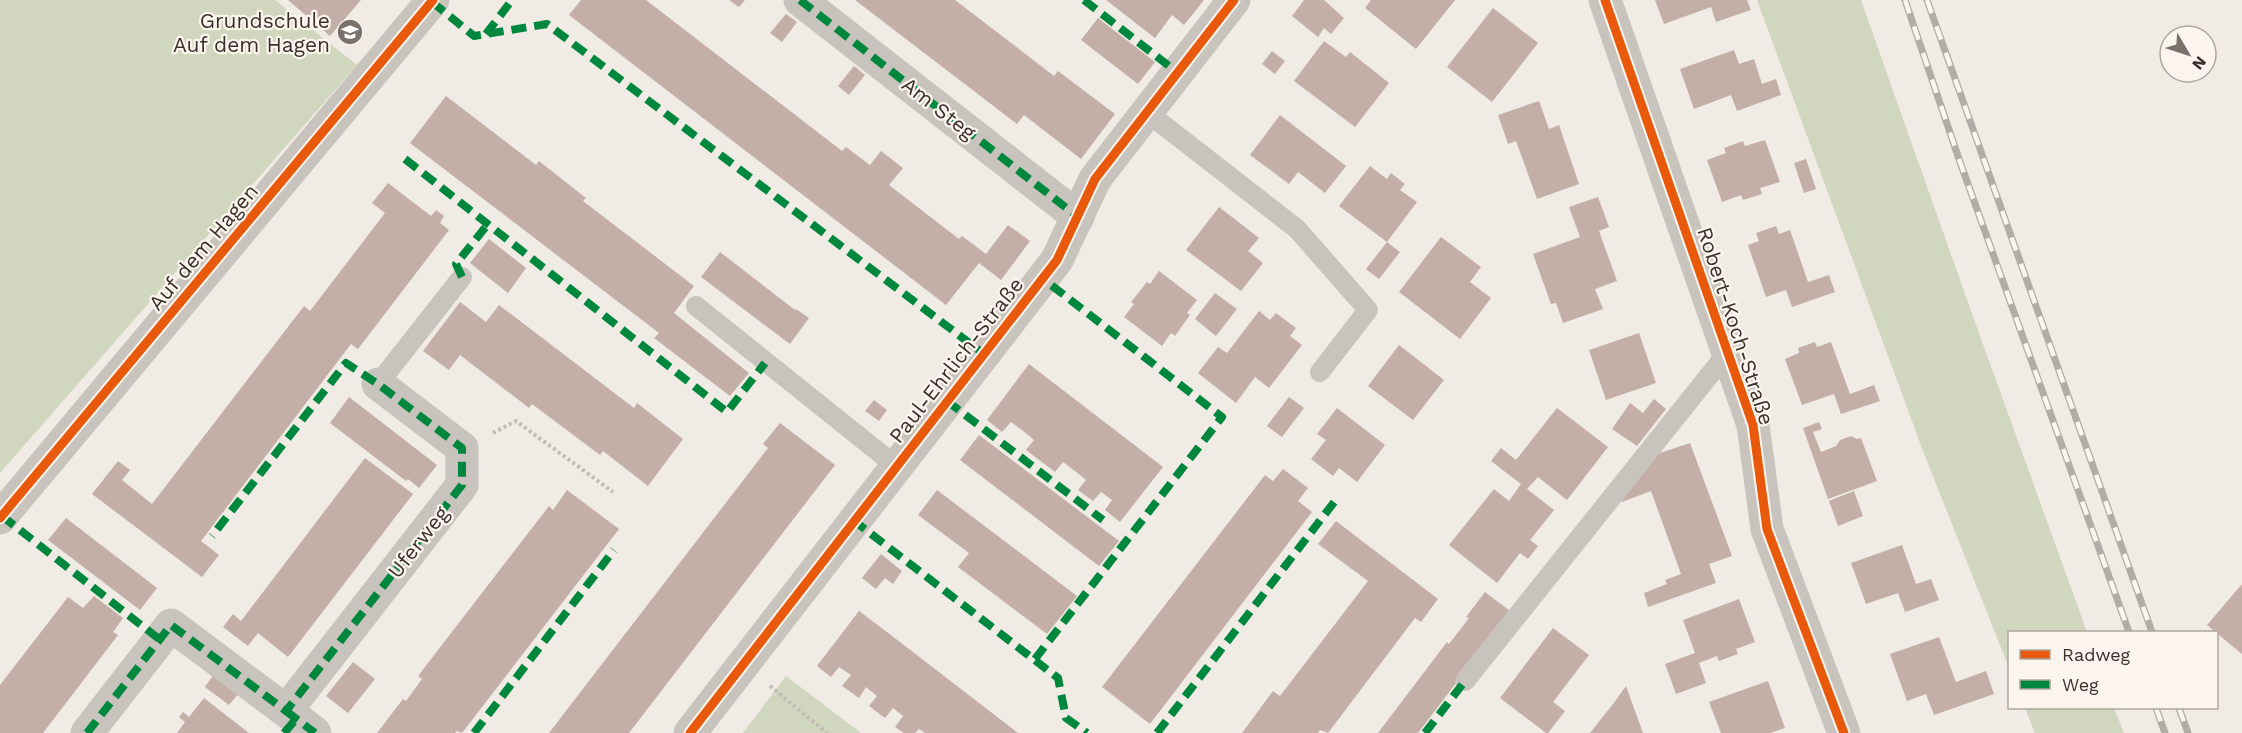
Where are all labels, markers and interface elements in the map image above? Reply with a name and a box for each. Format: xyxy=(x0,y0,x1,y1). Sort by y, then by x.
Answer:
place label: Grundschule Auf dem Hagen xyxy=(173,8,330,57)
school or university icon: Grundschule Auf dem Hagen xyxy=(335,17,365,47)
north arrow xyxy=(2158,24,2218,84)
text: N xyxy=(2188,53,2210,74)
street label: Am Steg xyxy=(897,71,981,145)
street label: Auf dem Hagen xyxy=(143,179,263,315)
street label: Robert-Koch-Straße xyxy=(1692,224,1780,428)
street label: Paul-Ehrlich-Straße xyxy=(884,272,1028,448)
street label: Uferweg xyxy=(382,501,454,583)
legend xyxy=(2008,631,2218,709)
text: Radweg xyxy=(2062,644,2131,665)
text: Weg xyxy=(2062,674,2099,695)

